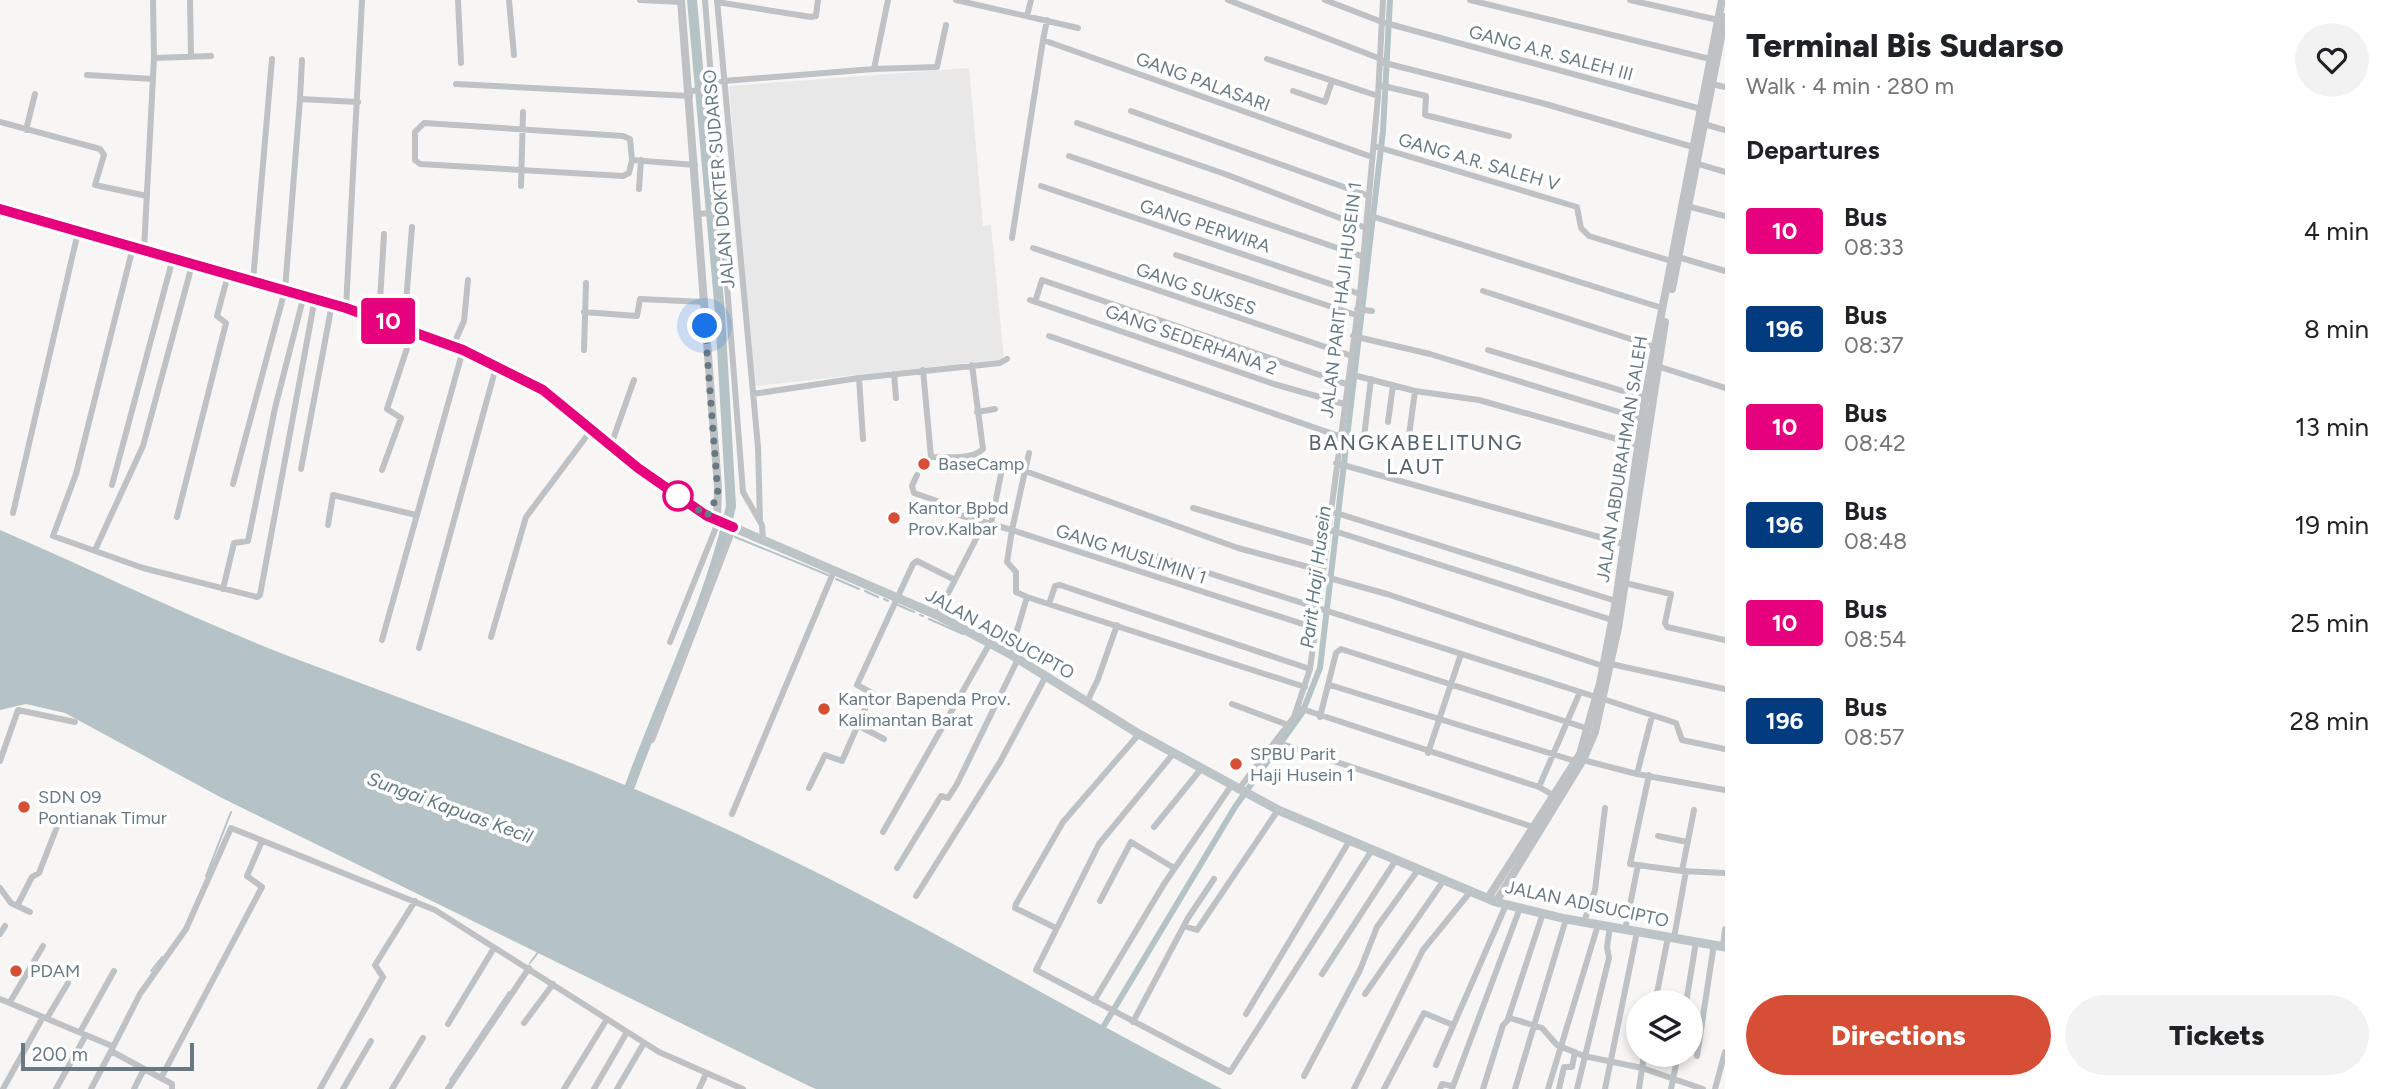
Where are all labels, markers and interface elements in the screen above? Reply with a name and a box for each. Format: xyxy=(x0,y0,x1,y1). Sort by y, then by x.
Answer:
street label: GANG A.R. SALEH III xyxy=(1467,20,1635,86)
button: heart xyxy=(2295,23,2369,97)
text: Terminal Bis Sudarso xyxy=(1746,26,2064,65)
street label: GANG PALASARI xyxy=(1133,47,1273,117)
street label: JALAN DOKTER SUDARSO xyxy=(698,69,740,289)
text: Walk · 4 min · 280 m xyxy=(1746,72,1954,100)
street label: GANG A.R. SALEH V xyxy=(1396,128,1563,196)
text: Departures xyxy=(1746,134,1880,166)
street label: JALAN PARIT HAJI HUSEIN 1 xyxy=(1316,181,1366,419)
street label: GANG PERWIRA xyxy=(1137,195,1273,257)
text: Bus xyxy=(1844,201,1887,233)
text: 4 min xyxy=(2304,215,2369,247)
text: 10 xyxy=(1772,216,1797,245)
text: 08:33 xyxy=(1844,233,1904,261)
street label: GANG SUKSES xyxy=(1133,258,1259,320)
line badge: 10 xyxy=(356,298,420,344)
text: Bus xyxy=(1844,299,1887,331)
street label: GANG SEDERHANA 2 xyxy=(1102,300,1280,380)
text: 10 xyxy=(375,306,401,335)
your location xyxy=(687,308,722,343)
text: 8 min xyxy=(2304,313,2369,345)
text: 196 xyxy=(1766,314,1803,343)
text: 08:37 xyxy=(1844,331,1904,359)
street label: JALAN ABDURAHMAN SALEH xyxy=(1592,334,1652,584)
text: Bus xyxy=(1844,397,1887,429)
text: 13 min xyxy=(2295,411,2369,443)
text: 10 xyxy=(1772,412,1797,441)
text: 08:42 xyxy=(1844,429,1906,457)
district label: BANGKABELITUNG LAUT xyxy=(1309,430,1523,479)
place label: BaseCamp xyxy=(938,453,1025,475)
marker: BaseCamp xyxy=(916,456,932,472)
unlabelled marker xyxy=(663,481,693,511)
text: Bus xyxy=(1844,495,1887,527)
place label: Kantor Bpbd Prov.Kalbar xyxy=(908,497,1009,540)
water label: Parit Haji Husein xyxy=(1295,504,1336,650)
text: 19 min xyxy=(2294,509,2369,541)
marker: Kantor Bpbd Prov.Kalbar xyxy=(886,510,902,526)
text: 196 xyxy=(1766,510,1803,539)
street label: GANG MUSLIMIN 1 xyxy=(1053,519,1209,589)
text: 08:48 xyxy=(1844,527,1907,555)
street label: JALAN ADISUCIPTO xyxy=(922,584,1078,684)
text: Bus xyxy=(1844,593,1887,625)
text: 25 min xyxy=(2290,607,2369,639)
text: 10 xyxy=(1772,608,1797,637)
text: 08:54 xyxy=(1844,625,1906,653)
place label: Kantor Bapenda Prov. Kalimantan Barat xyxy=(838,688,1010,731)
text: Bus xyxy=(1844,691,1887,723)
marker: Kantor Bapenda Prov. Kalimantan Barat xyxy=(816,701,832,717)
text: 28 min xyxy=(2289,705,2369,737)
text: 196 xyxy=(1766,706,1803,735)
text: 08:57 xyxy=(1844,723,1904,751)
place label: SPBU Parit Haji Husein 1 xyxy=(1250,743,1354,786)
marker: SPBU Parit Haji Husein 1 xyxy=(1228,756,1244,772)
water label: Sungai Kapuas Kecil xyxy=(364,767,536,848)
place label: SDN 09 Pontianak Timur xyxy=(38,786,167,829)
marker: SDN 09 Pontianak Timur xyxy=(16,799,32,815)
street label: JALAN ADISUCIPTO xyxy=(1503,876,1671,932)
place label: PDAM xyxy=(30,960,80,982)
marker: PDAM xyxy=(8,963,24,979)
map controls xyxy=(1626,990,1703,1067)
button: layers xyxy=(1626,990,1703,1067)
button: Directions xyxy=(1746,995,2051,1075)
button: Tickets xyxy=(2065,995,2369,1075)
scale bar xyxy=(21,1040,194,1072)
text: 200 m xyxy=(32,1043,88,1066)

